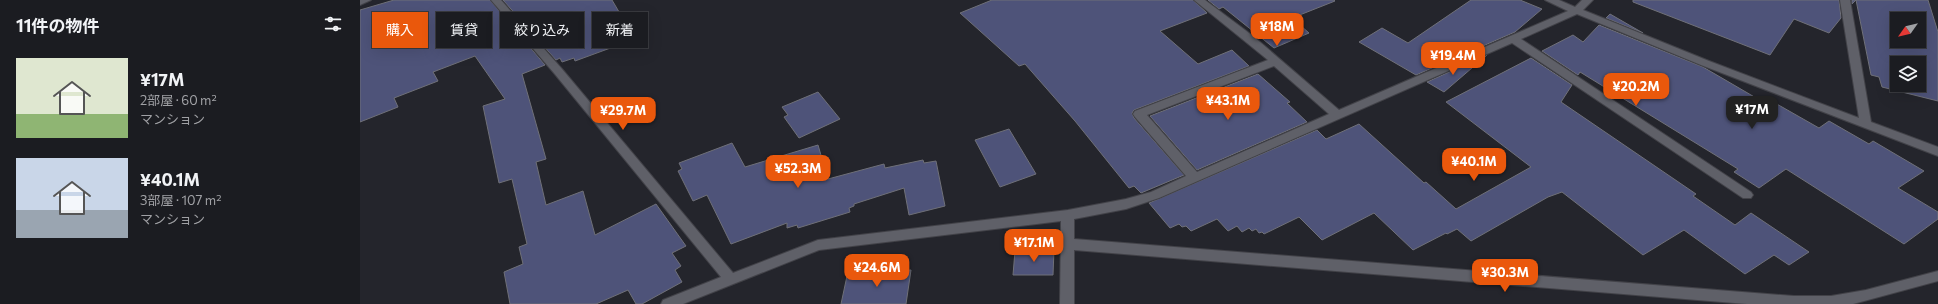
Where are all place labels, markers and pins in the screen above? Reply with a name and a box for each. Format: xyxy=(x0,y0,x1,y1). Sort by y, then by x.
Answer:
pin: ¥18M xyxy=(1253,13,1301,47)
pin: ¥19.4M xyxy=(1420,42,1486,76)
pin: ¥20.2M xyxy=(1603,73,1669,107)
pin: ¥43.1M xyxy=(1195,87,1261,121)
pin: ¥17M xyxy=(1728,96,1776,130)
pin: ¥29.7M xyxy=(590,97,656,131)
pin: ¥40.1M xyxy=(1441,148,1507,182)
pin: ¥52.3M xyxy=(765,155,831,189)
pin: ¥17.1M xyxy=(1001,229,1067,263)
pin: ¥24.6M xyxy=(844,254,910,288)
pin: ¥30.3M xyxy=(1472,259,1538,293)

